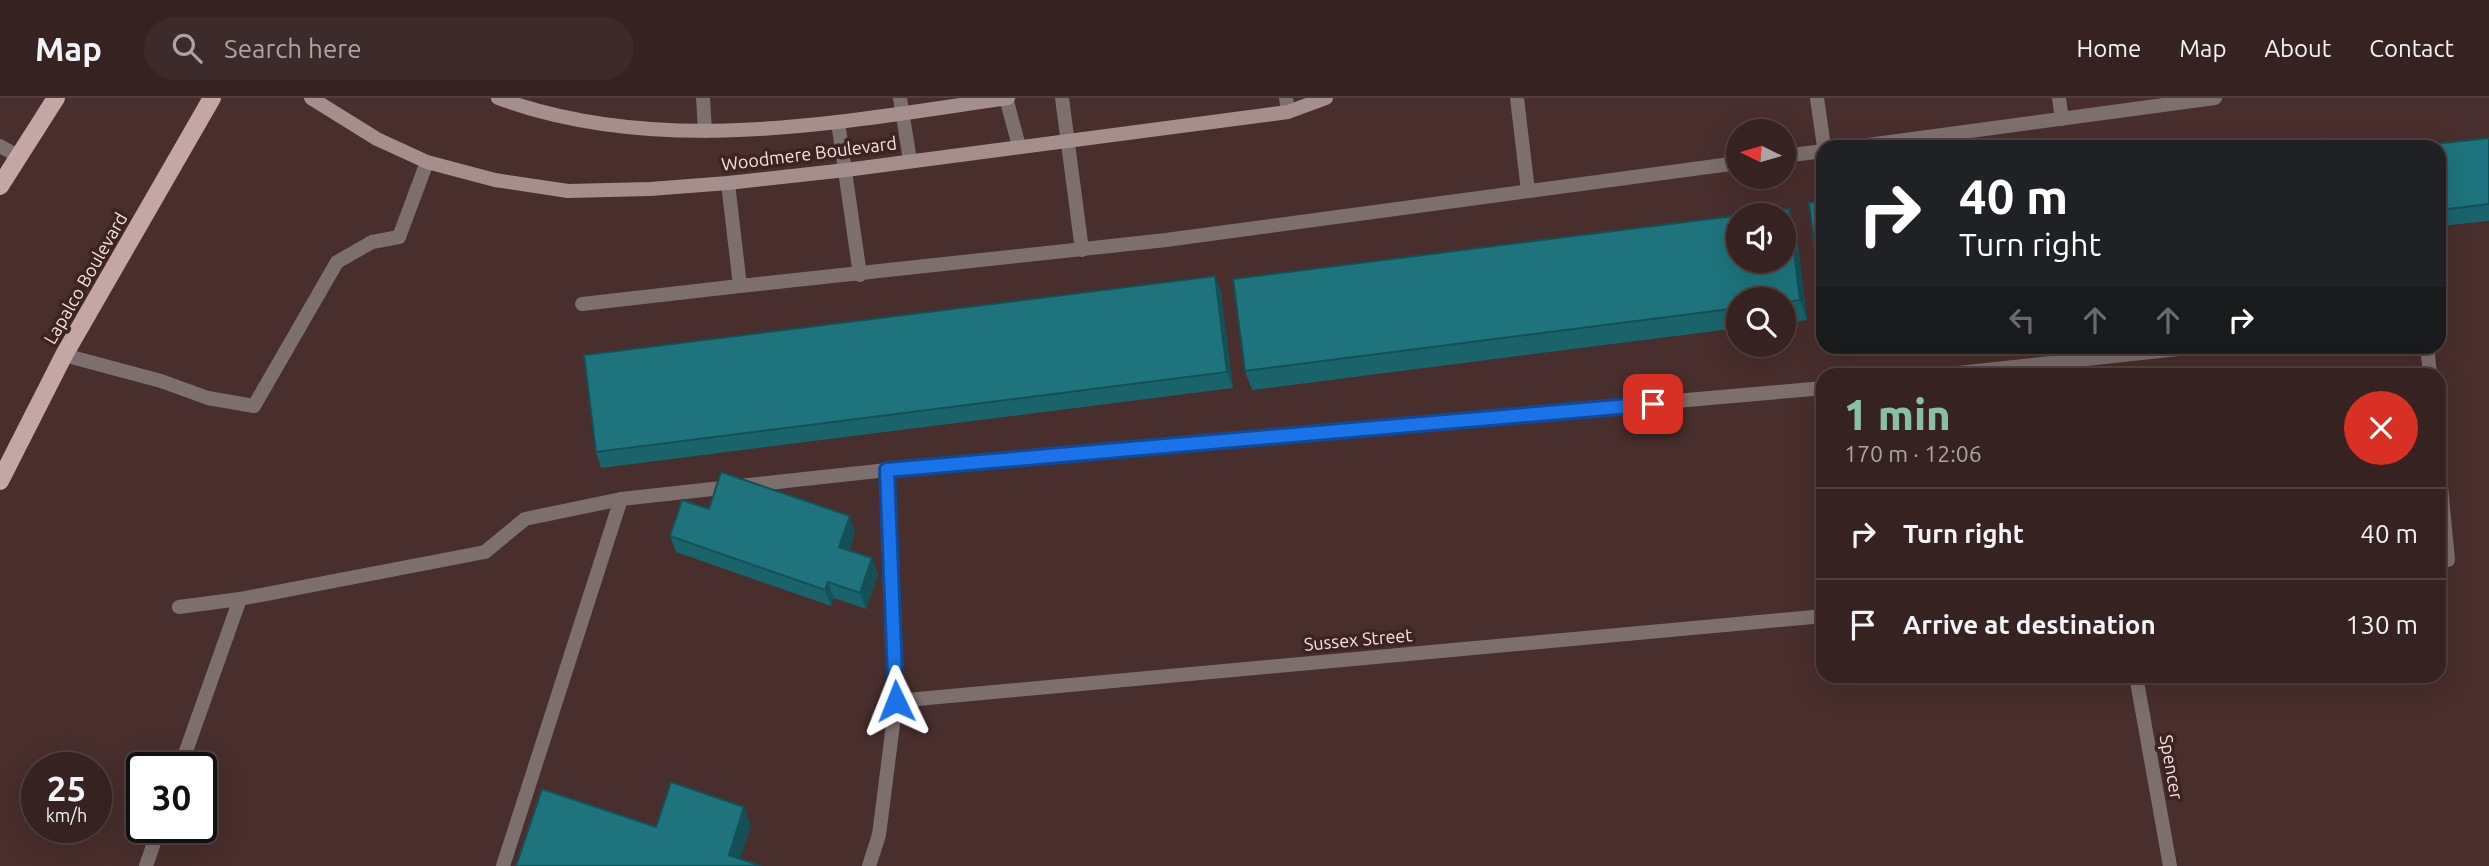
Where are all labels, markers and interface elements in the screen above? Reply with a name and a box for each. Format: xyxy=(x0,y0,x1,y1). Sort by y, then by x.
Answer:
search box xyxy=(144,17,634,80)
icon: search xyxy=(168,29,206,67)
text: Map xyxy=(35,30,102,67)
text: Search here xyxy=(224,34,362,63)
text: Home xyxy=(2076,35,2141,62)
text: Map xyxy=(2179,35,2226,62)
text: About xyxy=(2264,35,2331,62)
text: Contact xyxy=(2369,35,2454,62)
north arrow xyxy=(1726,119,1796,189)
map controls xyxy=(1726,119,1796,357)
street label: Woodmere Boulevard xyxy=(720,132,898,174)
icon: right xyxy=(1844,168,1935,259)
text: 40 m xyxy=(1959,168,2068,223)
button: sound xyxy=(1726,203,1796,273)
street label: Lapalco Boulevard xyxy=(39,209,131,347)
text: Turn right xyxy=(1959,226,2101,262)
button: search xyxy=(1726,287,1796,357)
icon: left xyxy=(2003,301,2041,339)
icon: ahead xyxy=(2076,301,2114,339)
icon: ahead xyxy=(2149,301,2187,339)
icon: right xyxy=(2222,301,2260,339)
pin xyxy=(1623,374,1683,434)
icon: arrive xyxy=(1634,385,1672,423)
text: 1 min xyxy=(1844,391,1951,438)
button: close xyxy=(2344,391,2418,465)
text: 170 m · 12:06 xyxy=(1844,441,1982,466)
icon: right xyxy=(1844,515,1882,553)
text: Turn right xyxy=(1903,519,2024,548)
text: 40 m xyxy=(2360,519,2418,548)
icon: arrive xyxy=(1844,606,1882,644)
text: Arrive at destination xyxy=(1903,610,2156,639)
text: 130 m xyxy=(2346,610,2418,639)
street label: Sussex Street xyxy=(1303,624,1413,654)
position arrow xyxy=(859,664,933,738)
street label: Spencer xyxy=(2156,733,2188,801)
speed limit sign: 30 xyxy=(126,752,217,843)
text: 25 xyxy=(47,768,86,808)
text: km/h xyxy=(46,805,87,825)

